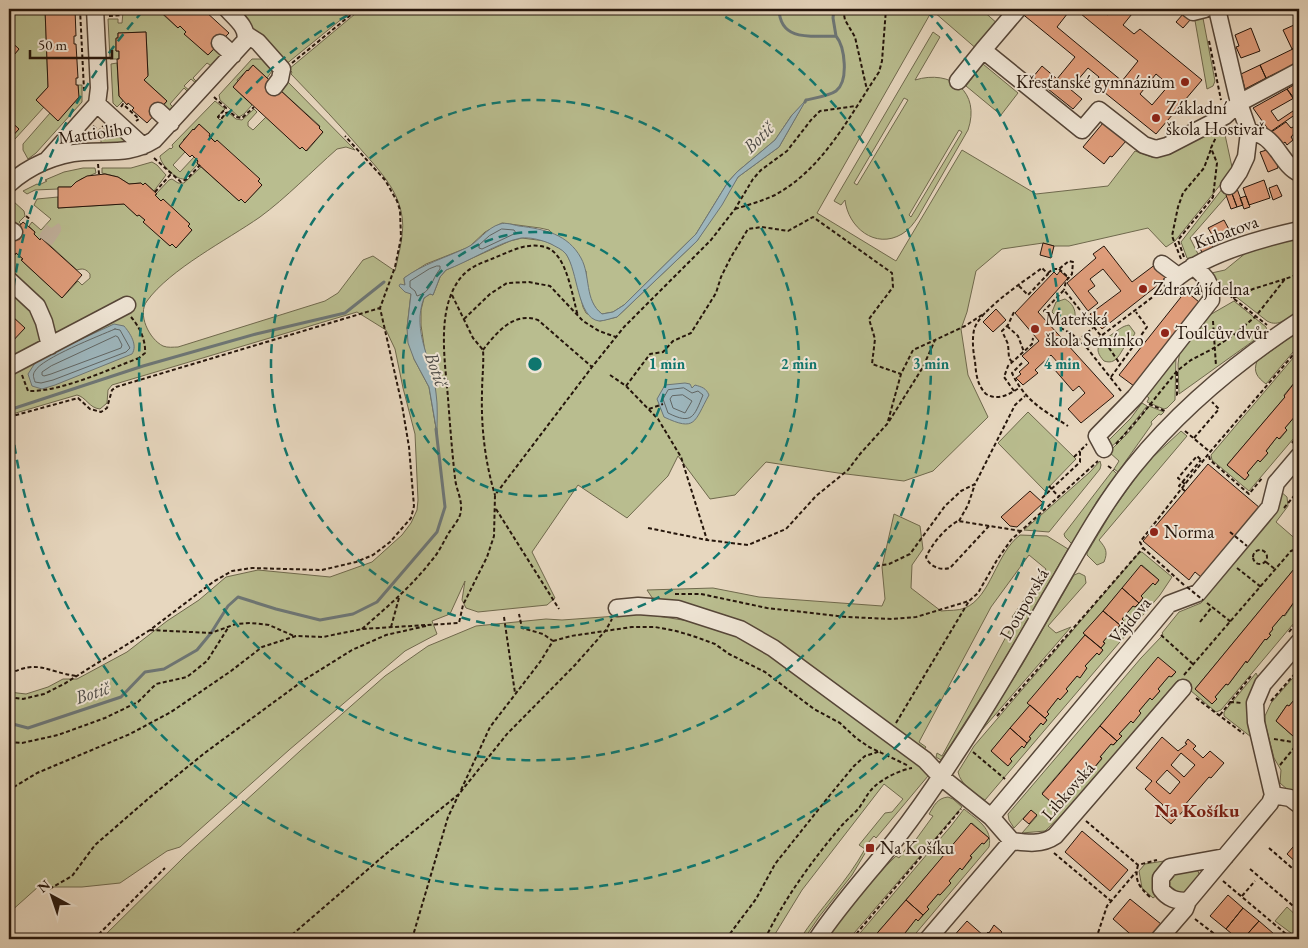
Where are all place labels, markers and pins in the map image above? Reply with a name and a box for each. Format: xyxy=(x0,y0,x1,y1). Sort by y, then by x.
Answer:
place label: Křesťanské gymnázium xyxy=(1016,70,1175,93)
marker: Křesťanské gymnázium xyxy=(1179,76,1191,88)
place label: Základní škola Hostivař xyxy=(1166,96,1264,140)
marker: Základní škola Hostivař xyxy=(1150,112,1162,124)
place label: Zdravá jídelna xyxy=(1153,277,1251,300)
marker: Zdravá jídelna xyxy=(1137,283,1149,295)
place label: Mateřská škola Semínko xyxy=(1045,307,1144,351)
place label: Toulcův dvůr xyxy=(1175,321,1269,344)
marker: Mateřská škola Semínko xyxy=(1029,323,1041,335)
marker: Toulcův dvůr xyxy=(1159,327,1171,339)
centre of rings xyxy=(526,355,544,373)
place label: Norma xyxy=(1164,520,1215,543)
marker: Norma xyxy=(1148,526,1160,538)
place label: Na Košíku xyxy=(880,836,955,859)
marker: Na Košíku xyxy=(864,842,876,854)

